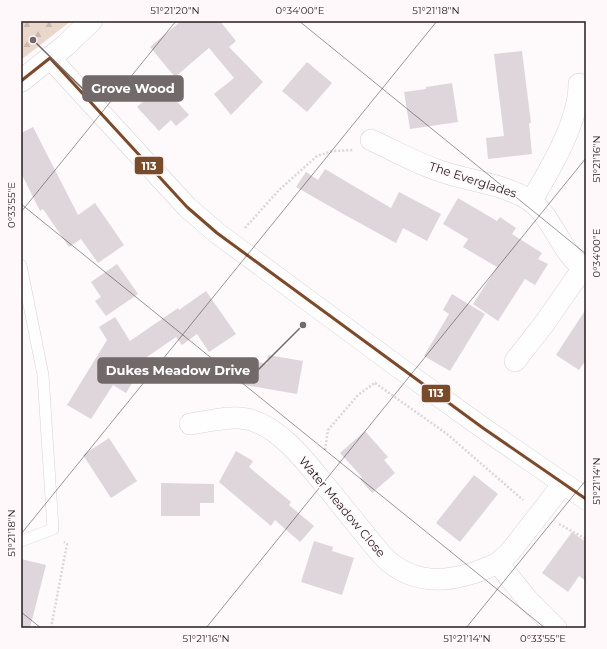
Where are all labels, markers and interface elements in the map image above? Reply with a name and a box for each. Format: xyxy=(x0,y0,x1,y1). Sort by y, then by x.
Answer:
text: 51°21'20"N xyxy=(150,4,200,17)
text: 0°34'00"E xyxy=(276,4,325,17)
text: 51°21'18"N xyxy=(412,4,460,17)
callout: Grove Wood xyxy=(83,76,183,101)
text: Grove Wood xyxy=(91,80,175,96)
text: 51°21'16"N xyxy=(590,135,603,183)
line badge: 113 xyxy=(134,156,164,175)
street label: The Everglades xyxy=(427,158,519,201)
text: 113 xyxy=(141,159,157,173)
text: 0°33'55"E xyxy=(5,182,18,228)
text: 0°34'00"E xyxy=(590,228,603,277)
callout: Dukes Meadow Drive xyxy=(98,358,258,383)
text: Dukes Meadow Drive xyxy=(106,362,250,378)
line badge: 113 xyxy=(421,384,451,403)
text: 113 xyxy=(428,386,444,400)
street label: Water Meadow Close xyxy=(296,453,389,560)
text: 51°21'14"N xyxy=(590,457,603,505)
text: 51°21'18"N xyxy=(5,509,18,557)
text: 51°21'16"N xyxy=(182,632,230,645)
text: 51°21'14"N xyxy=(443,632,491,645)
text: 0°33'55"E xyxy=(520,632,566,645)

